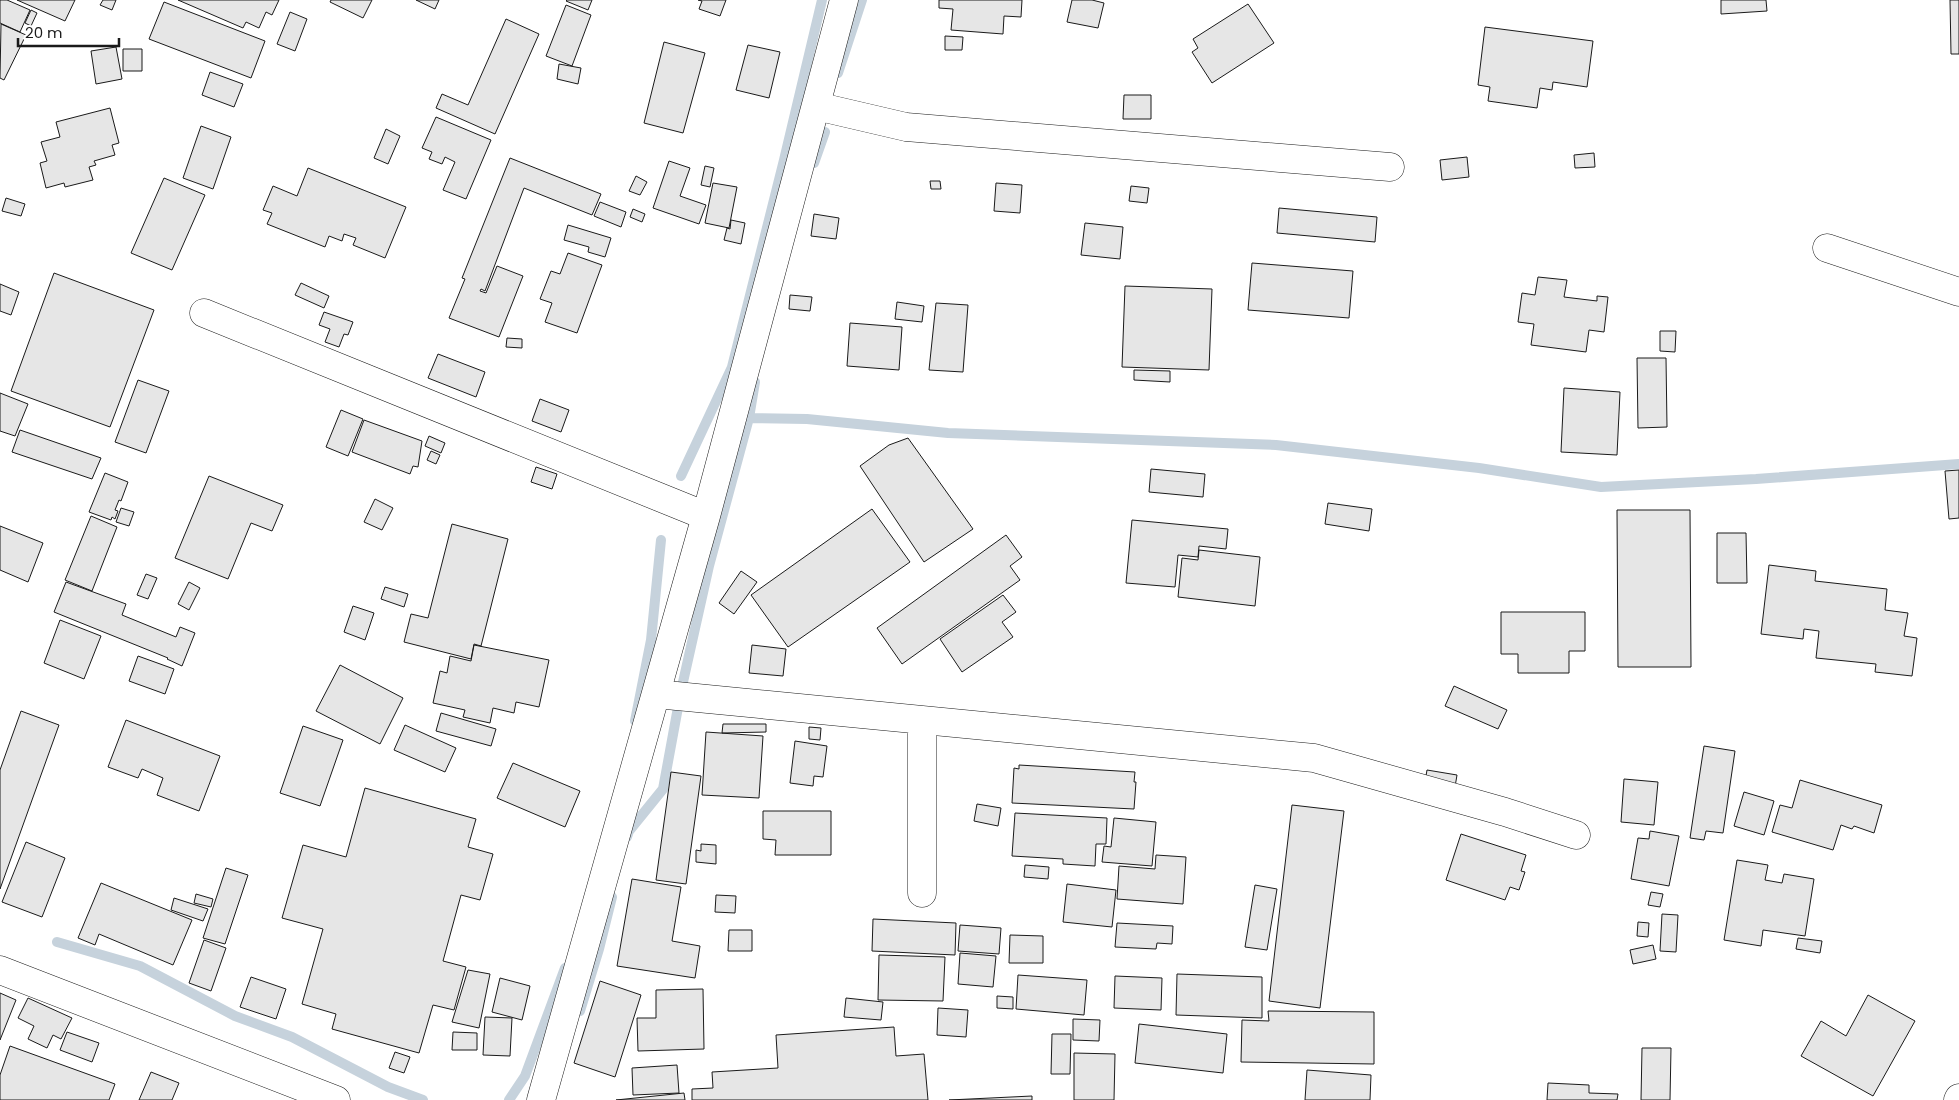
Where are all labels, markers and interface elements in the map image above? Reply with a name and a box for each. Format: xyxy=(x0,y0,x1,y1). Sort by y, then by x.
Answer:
scale bar xyxy=(18,15,119,47)
text: 20 m xyxy=(25,22,63,43)

